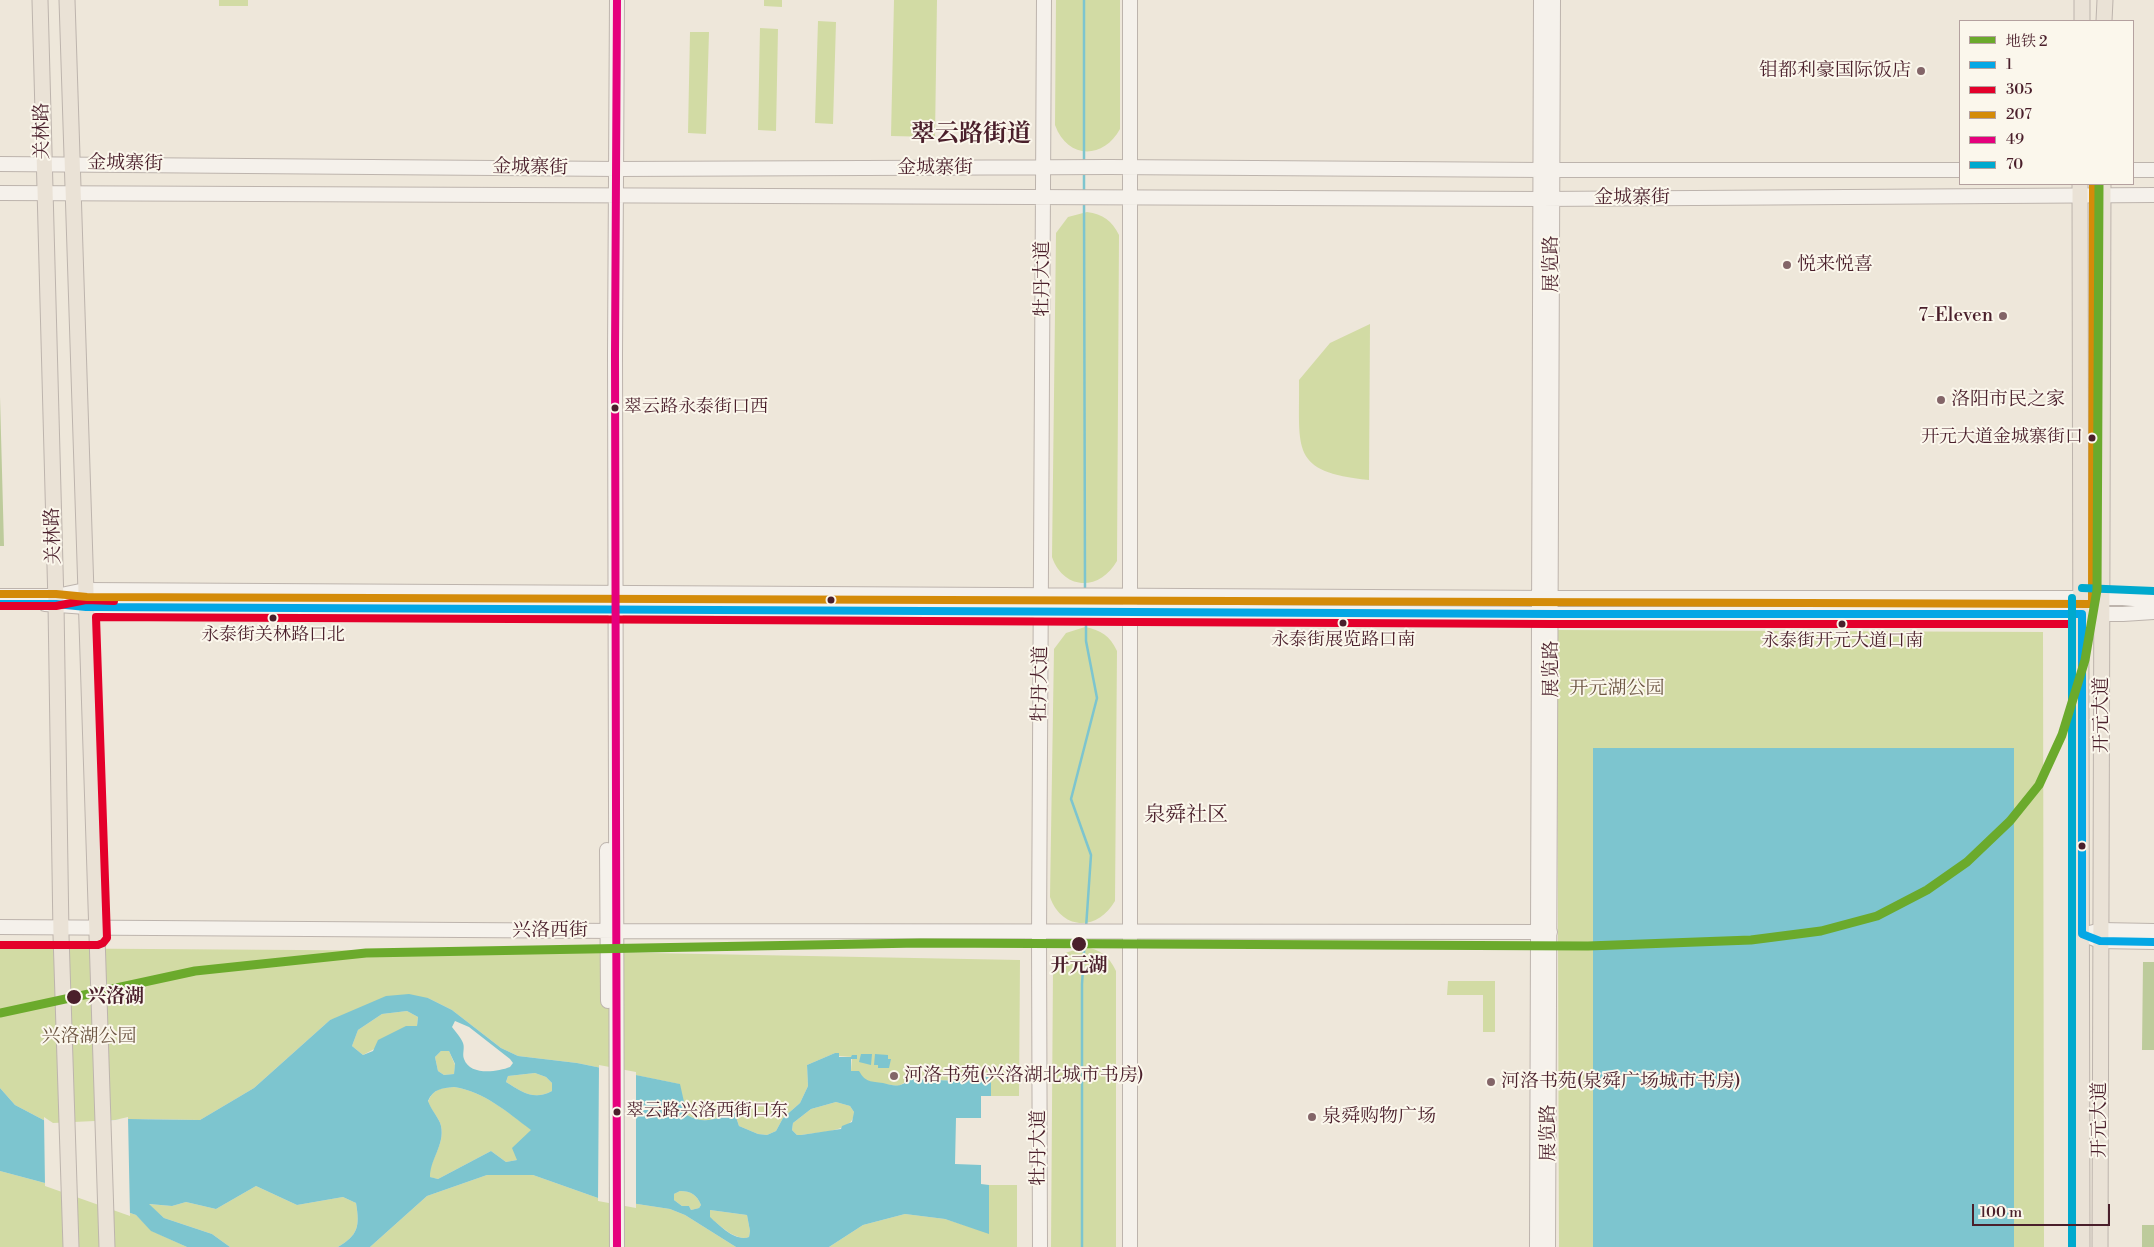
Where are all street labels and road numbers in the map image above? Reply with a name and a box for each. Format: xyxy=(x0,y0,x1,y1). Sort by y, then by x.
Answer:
street label: 关林路 xyxy=(31,102,55,160)
street label: 金城寨街 xyxy=(87,152,163,176)
street label: 金城寨街 xyxy=(492,156,568,180)
street label: 金城寨街 xyxy=(897,157,973,179)
street label: 金城寨街 xyxy=(1594,187,1670,209)
street label: 展览路 xyxy=(1541,236,1563,292)
street label: 牡丹大道 xyxy=(1032,241,1054,317)
street label: 关林路 xyxy=(42,507,66,565)
street label: 展览路 xyxy=(1541,641,1563,697)
street label: 牡丹大道 xyxy=(1029,646,1053,722)
street label: 开元大道 xyxy=(2091,677,2113,753)
street label: 兴洛西街 xyxy=(512,920,588,942)
street label: 开元大道 xyxy=(2089,1082,2111,1158)
street label: 展览路 xyxy=(1538,1105,1560,1161)
street label: 牡丹大道 xyxy=(1028,1110,1050,1186)

